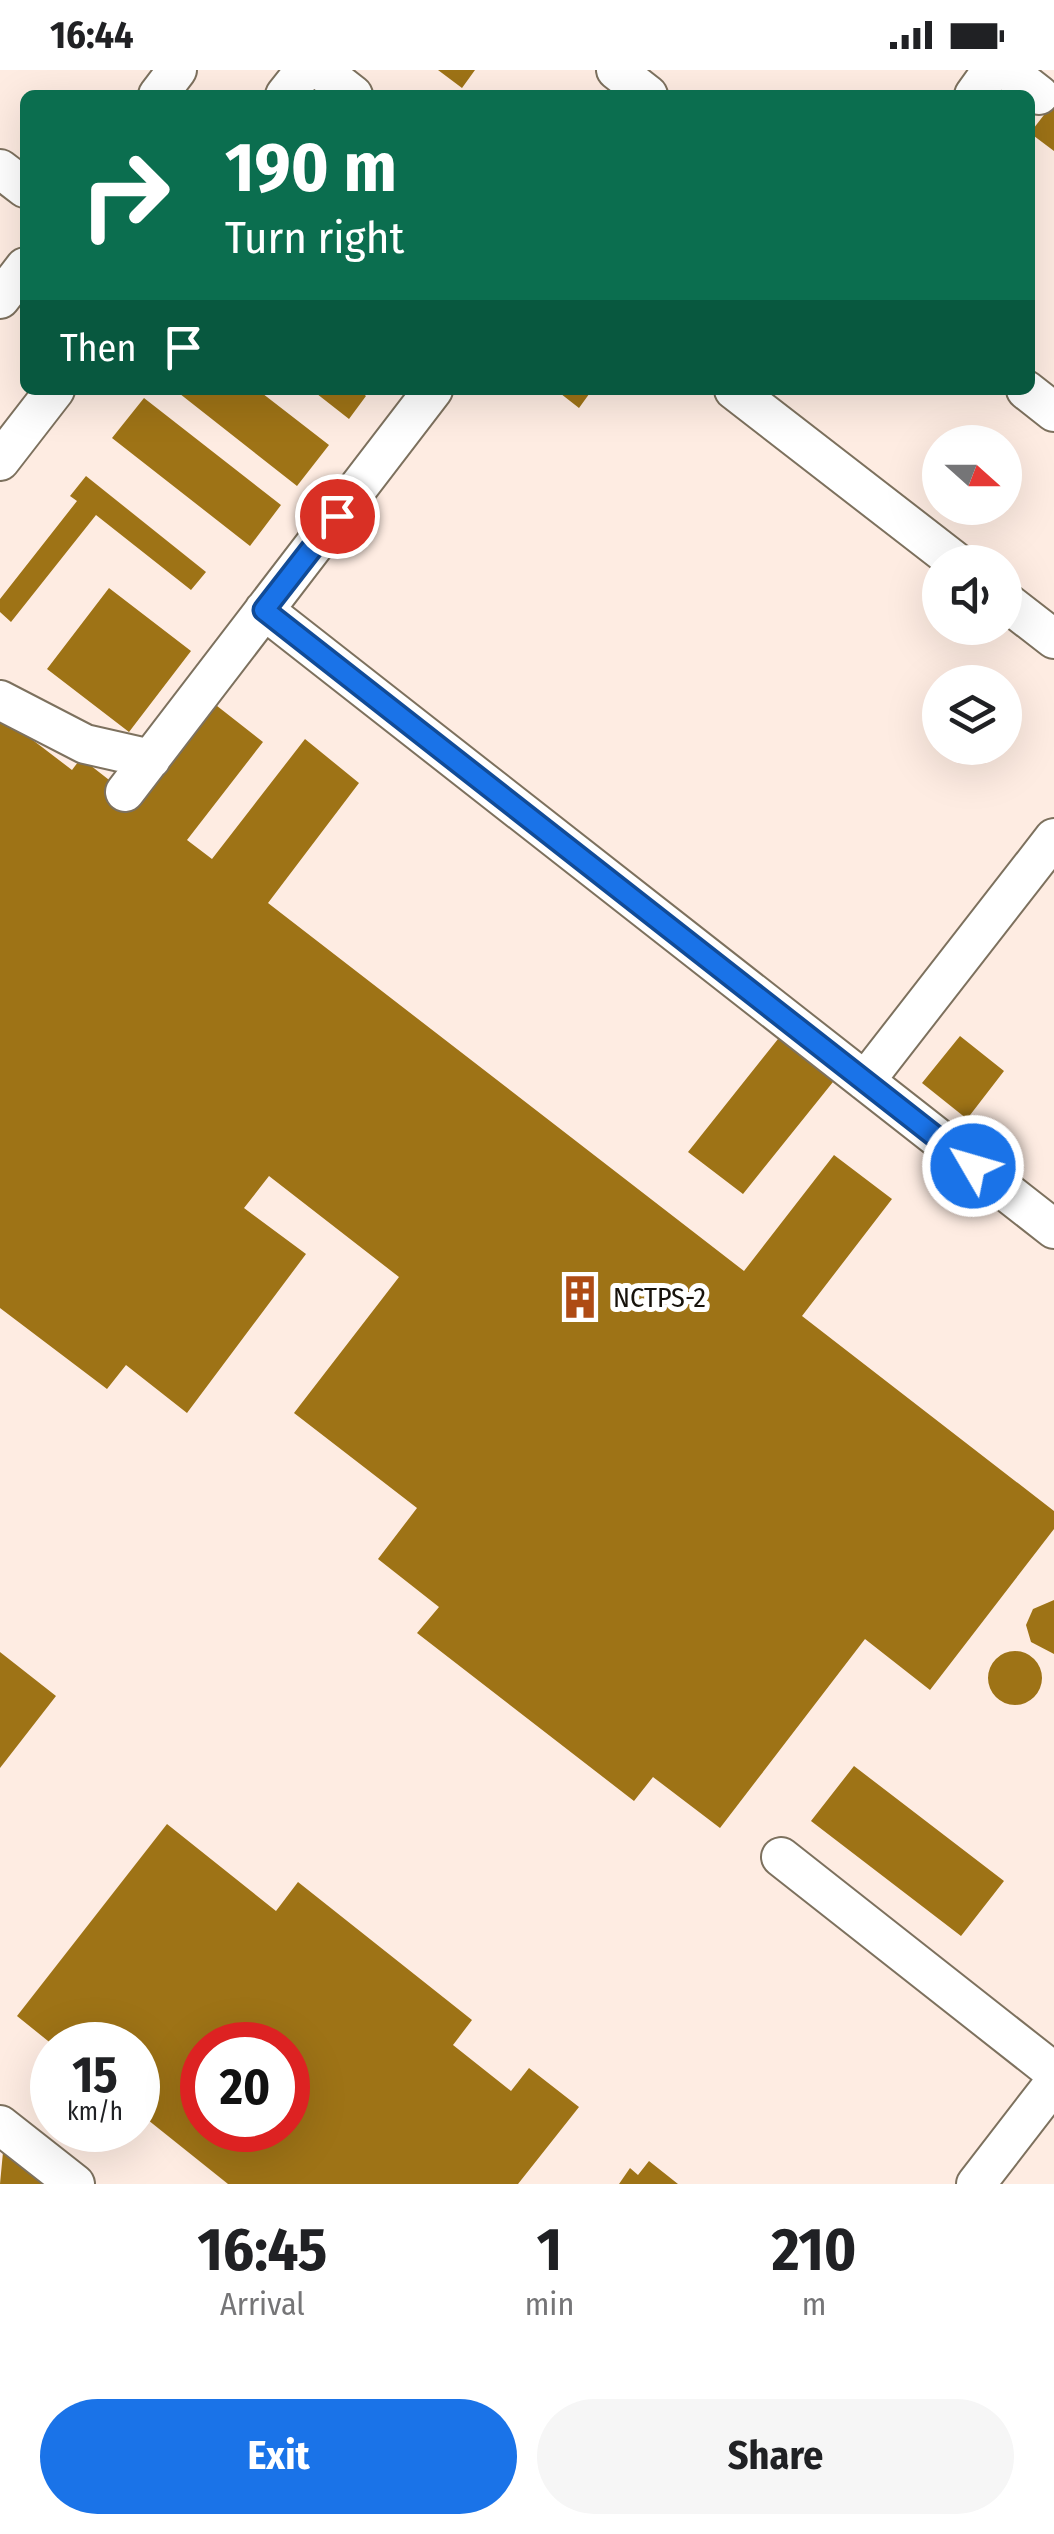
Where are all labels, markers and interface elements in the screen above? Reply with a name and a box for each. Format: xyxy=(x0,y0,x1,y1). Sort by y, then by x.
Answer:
text: 16:44 xyxy=(50,12,134,58)
text: 190 m xyxy=(225,126,397,210)
icon: right xyxy=(60,130,190,260)
text: Turn right xyxy=(225,211,404,265)
icon: arrive xyxy=(156,320,211,375)
text: Then xyxy=(60,325,136,371)
north arrow xyxy=(922,425,1022,525)
map controls xyxy=(922,425,1022,765)
pin xyxy=(295,474,380,559)
icon: arrive xyxy=(310,489,365,544)
button: sound xyxy=(922,545,1022,645)
button: layers xyxy=(922,665,1022,765)
position arrow xyxy=(921,1114,1025,1218)
building icon: NCTPS-2 xyxy=(556,1273,604,1321)
place label: NCTPS-2 xyxy=(613,1281,706,1314)
speed limit sign: 20 xyxy=(180,2022,310,2152)
text: 15 xyxy=(72,2045,118,2105)
text: km/h xyxy=(67,2097,123,2127)
text: 16:45 xyxy=(197,2214,327,2286)
text: 1 xyxy=(537,2214,562,2286)
text: 210 xyxy=(772,2214,857,2286)
text: Arrival xyxy=(220,2285,305,2323)
text: min xyxy=(525,2285,574,2323)
text: m xyxy=(802,2285,826,2323)
button: Exit xyxy=(40,2399,517,2514)
button: Share xyxy=(537,2399,1014,2514)

